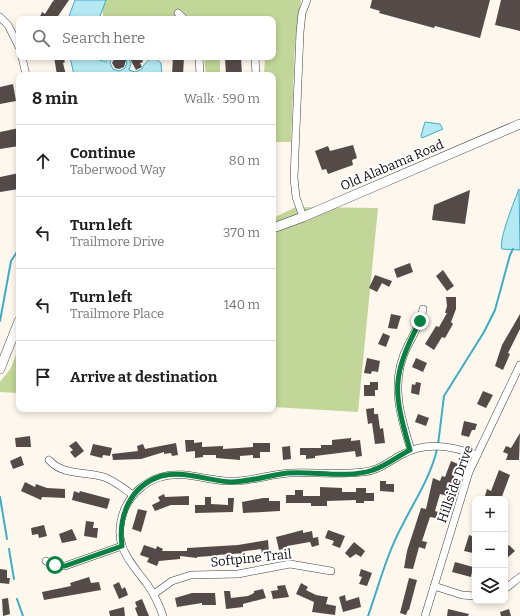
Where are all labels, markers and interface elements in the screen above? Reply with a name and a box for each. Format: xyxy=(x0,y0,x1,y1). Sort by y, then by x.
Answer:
search box xyxy=(16,16,276,60)
icon: search xyxy=(30,27,52,49)
text: Search here xyxy=(62,29,145,47)
text: 8 min xyxy=(32,88,78,109)
text: Walk · 590 m xyxy=(184,91,260,106)
street label: Old Alabama Road xyxy=(338,136,446,194)
text: Continue xyxy=(70,144,136,162)
icon: ahead xyxy=(32,150,54,172)
text: 80 m xyxy=(229,153,260,168)
text: Taberwood Way xyxy=(70,162,166,177)
text: Turn left xyxy=(70,216,132,234)
icon: left xyxy=(32,222,54,244)
text: 370 m xyxy=(223,225,260,240)
text: Trailmore Drive xyxy=(70,234,164,249)
text: Turn left xyxy=(70,288,132,306)
icon: left xyxy=(32,294,54,316)
text: 140 m xyxy=(224,297,260,312)
text: Trailmore Place xyxy=(70,306,164,321)
route end xyxy=(411,312,429,330)
icon: arrive xyxy=(32,366,54,388)
text: Arrive at destination xyxy=(70,368,217,386)
street label: Hillside Drive xyxy=(434,443,476,525)
map controls xyxy=(472,496,508,604)
button: + xyxy=(472,496,508,532)
button: − xyxy=(472,532,508,568)
street label: Softpine Trail xyxy=(210,546,293,570)
route start xyxy=(46,556,64,574)
button: layers xyxy=(472,568,508,604)

